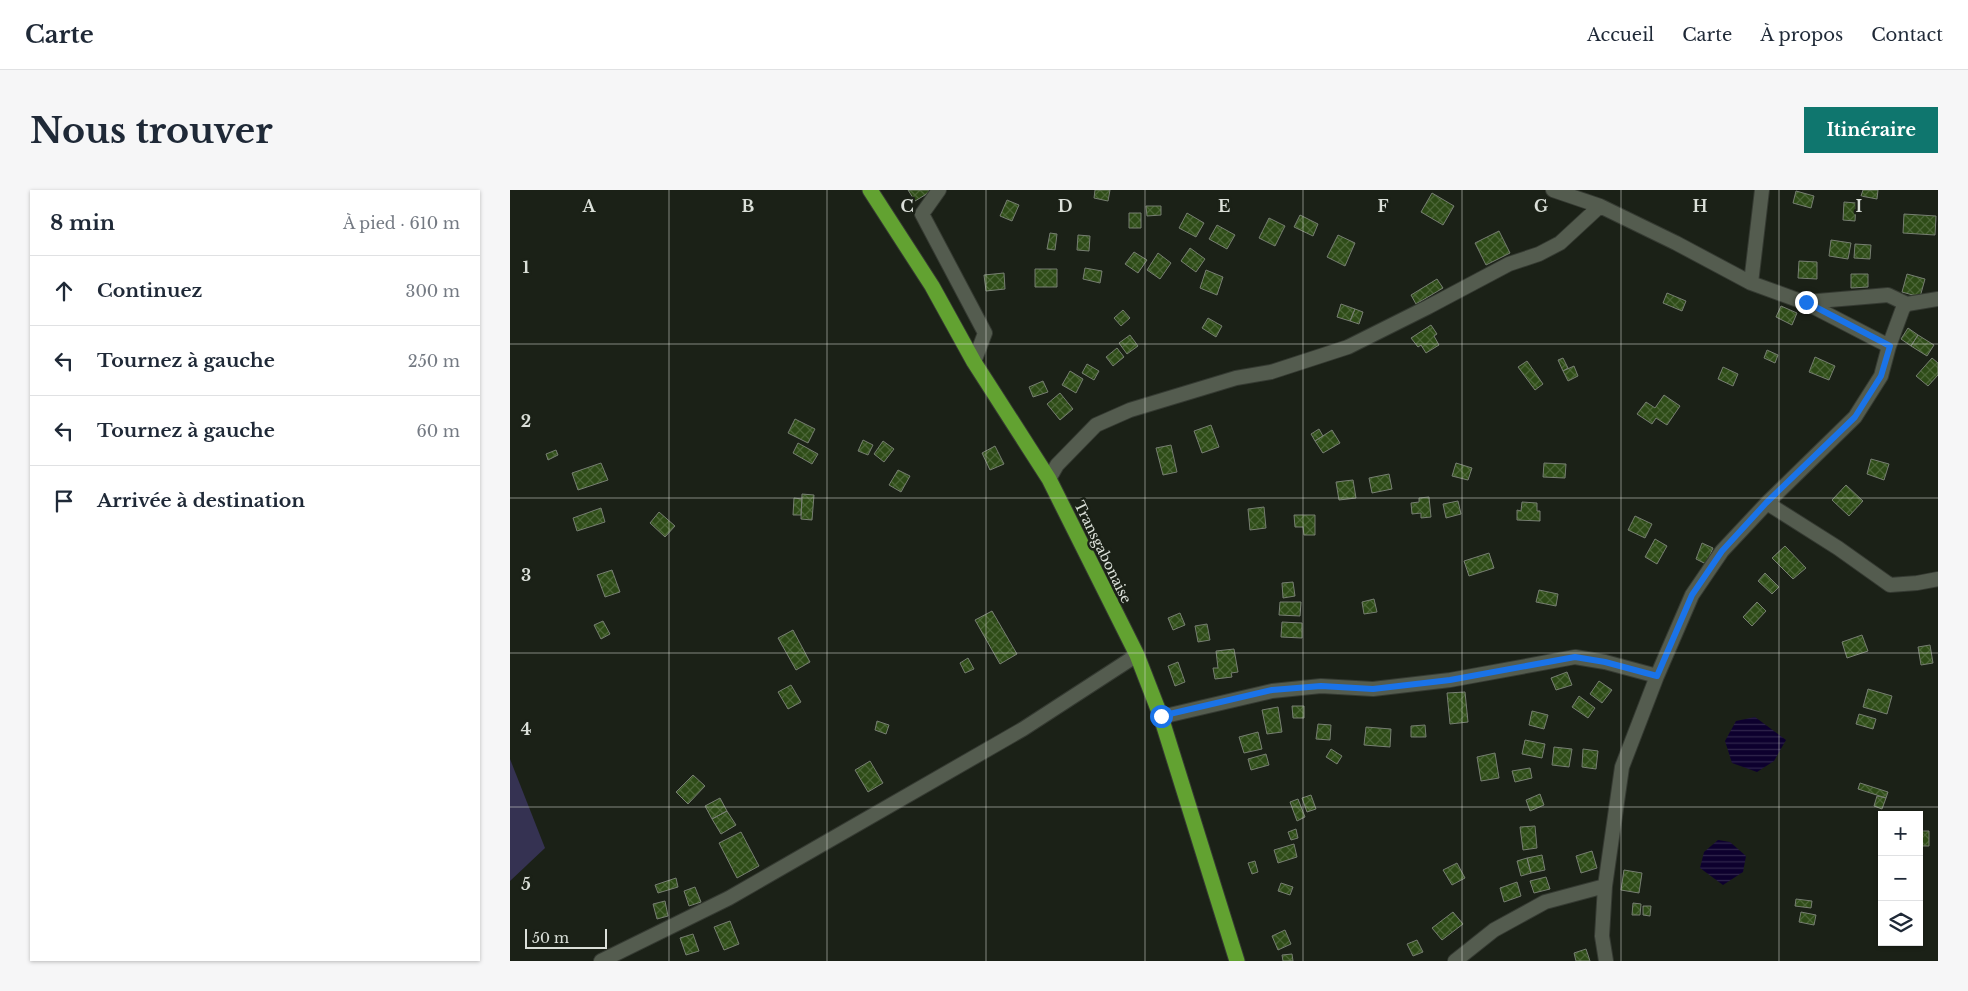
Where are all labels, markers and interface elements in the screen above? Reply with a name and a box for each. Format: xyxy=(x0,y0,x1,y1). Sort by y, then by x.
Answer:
text: Carte xyxy=(25,20,94,49)
text: Accueil xyxy=(1587,24,1654,46)
text: Carte xyxy=(1682,24,1732,46)
text: À propos xyxy=(1760,24,1843,46)
text: Contact xyxy=(1871,24,1943,46)
button: Itinéraire xyxy=(1804,107,1938,153)
text: Nous trouver xyxy=(30,109,273,152)
text: A xyxy=(582,196,597,216)
text: B xyxy=(742,196,755,216)
text: C xyxy=(900,196,914,216)
text: D xyxy=(1058,196,1072,216)
text: E xyxy=(1218,196,1230,216)
text: F xyxy=(1377,196,1389,216)
text: G xyxy=(1534,196,1548,216)
text: H xyxy=(1692,196,1708,216)
text: I xyxy=(1856,196,1863,216)
text: 8 min xyxy=(50,210,115,236)
text: À pied · 610 m xyxy=(343,213,460,233)
text: 1 xyxy=(523,257,530,277)
icon: ahead xyxy=(50,277,78,305)
text: Continuez xyxy=(97,279,202,302)
text: 300 m xyxy=(406,281,460,301)
route end xyxy=(1795,291,1818,314)
icon: left xyxy=(50,347,78,375)
text: Tournez à gauche xyxy=(97,349,275,372)
text: 250 m xyxy=(408,351,460,371)
text: 2 xyxy=(521,411,531,431)
icon: left xyxy=(50,417,78,445)
text: Tournez à gauche xyxy=(97,419,275,442)
text: 60 m xyxy=(417,421,460,441)
icon: arrive xyxy=(50,487,78,515)
text: Arrivée à destination xyxy=(97,489,305,512)
street label: Transgabonaise xyxy=(1070,498,1136,606)
text: 3 xyxy=(521,565,531,585)
route start xyxy=(1150,705,1173,728)
text: 4 xyxy=(521,719,531,739)
map controls xyxy=(1878,811,1923,946)
button: + xyxy=(1878,811,1923,856)
button: − xyxy=(1878,856,1923,901)
text: 5 xyxy=(521,874,531,894)
button: layers xyxy=(1878,901,1923,946)
scale bar xyxy=(525,926,608,949)
text: 50 m xyxy=(532,929,569,947)

